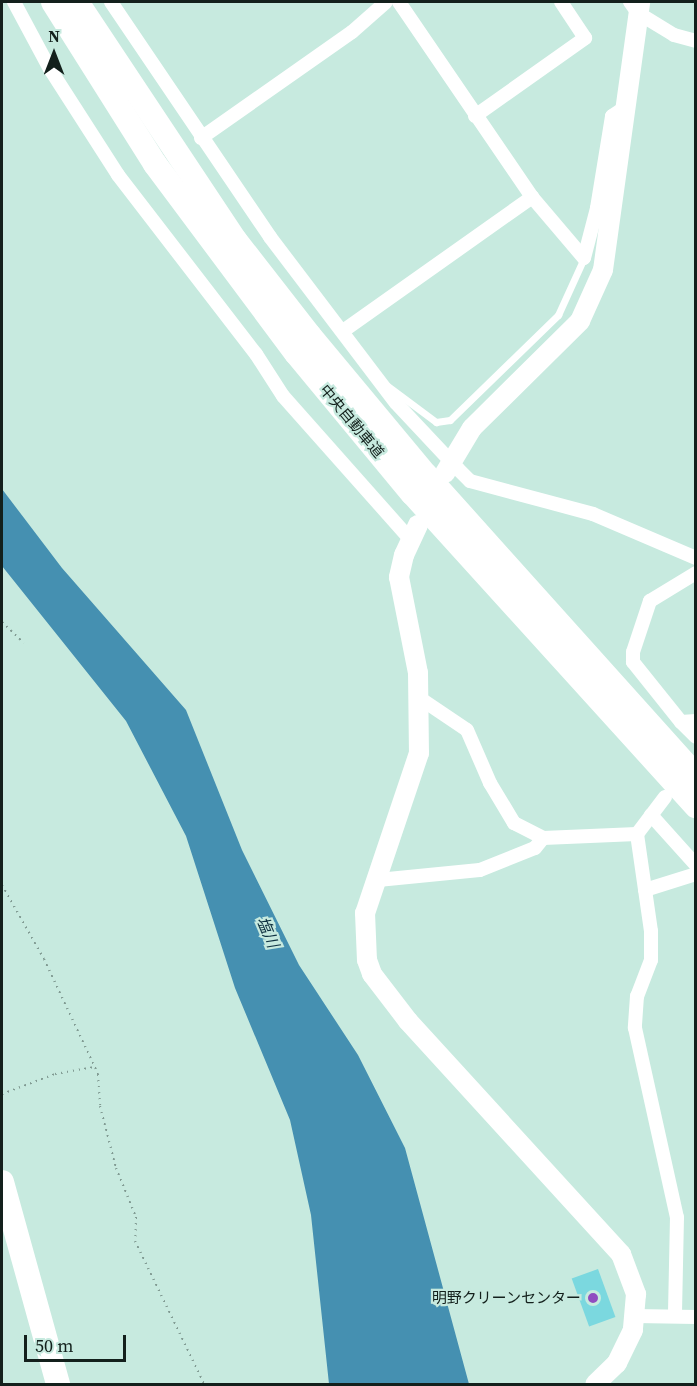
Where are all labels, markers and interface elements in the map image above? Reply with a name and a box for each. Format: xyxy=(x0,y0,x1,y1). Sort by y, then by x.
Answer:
north arrow xyxy=(24,24,84,84)
text: N xyxy=(48,25,60,47)
street label: 中央自動車道 xyxy=(316,381,388,461)
water label: 塩川 xyxy=(253,914,283,950)
place label: 明野クリーンセンター xyxy=(431,1289,581,1307)
marker: 明野クリーンセンター xyxy=(586,1291,600,1305)
scale bar xyxy=(27,1323,129,1361)
text: 50 m xyxy=(35,1333,73,1358)

